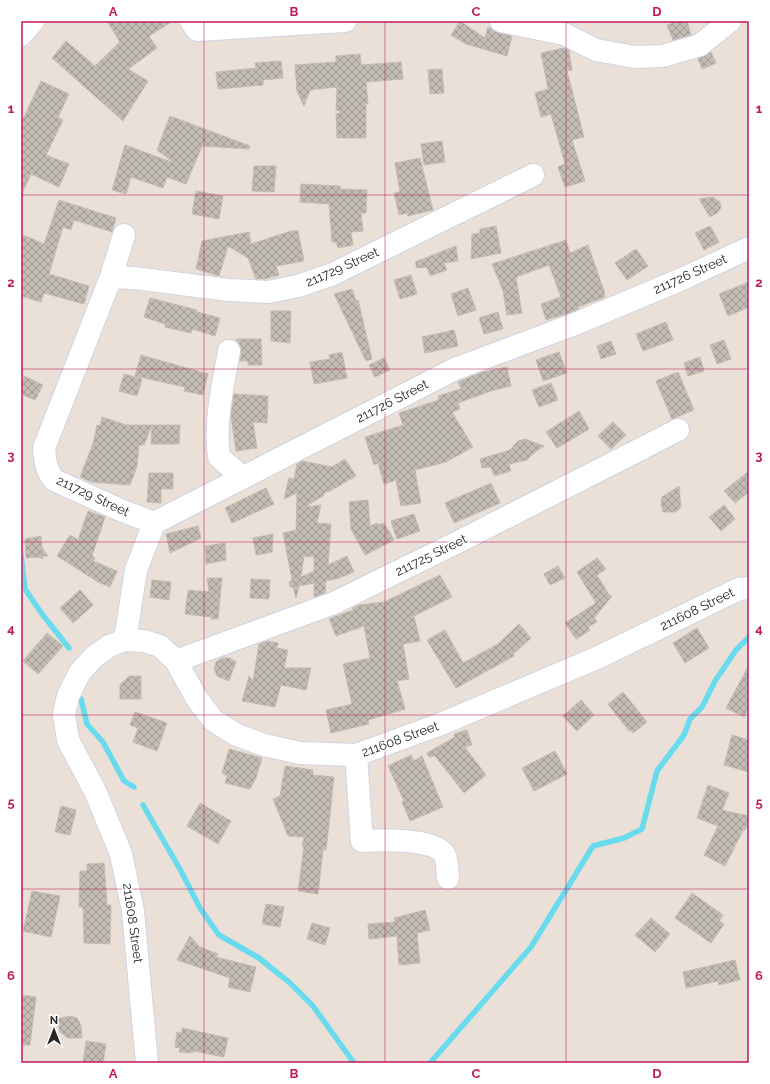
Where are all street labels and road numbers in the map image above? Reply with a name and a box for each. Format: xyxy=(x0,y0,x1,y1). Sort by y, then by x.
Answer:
street label: 211729 Street xyxy=(303,244,382,290)
street label: 211726 Street xyxy=(651,251,730,297)
street label: 211726 Street xyxy=(354,376,431,426)
street label: 211729 Street xyxy=(54,473,132,520)
street label: 211725 Street xyxy=(393,531,470,579)
street label: 211608 Street xyxy=(657,584,737,633)
street label: 211608 Street xyxy=(359,718,441,760)
street label: 211608 Street xyxy=(120,882,146,965)

